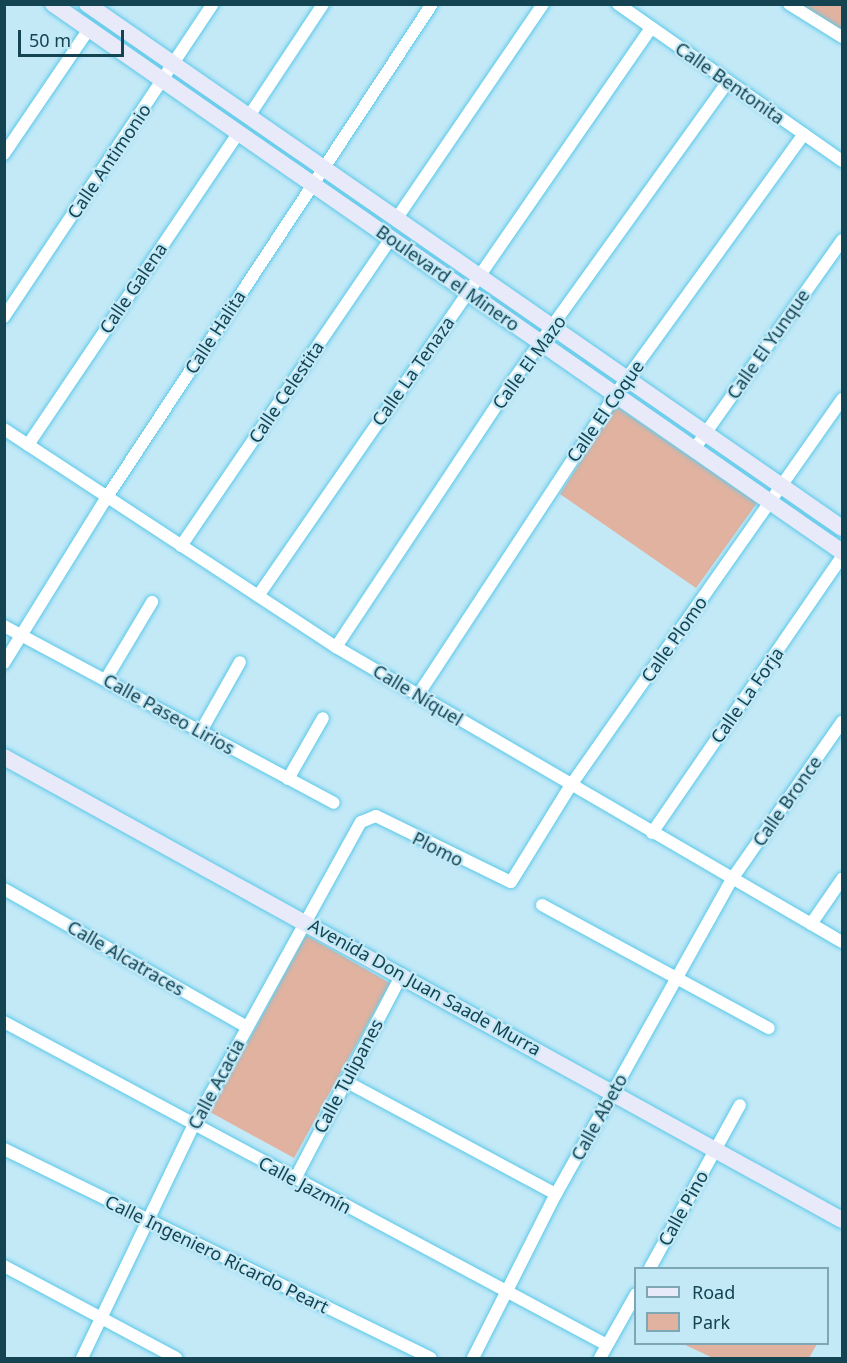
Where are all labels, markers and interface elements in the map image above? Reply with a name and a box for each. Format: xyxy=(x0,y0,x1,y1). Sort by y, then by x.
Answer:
scale bar xyxy=(21,18,128,56)
text: 50 m xyxy=(29,28,71,52)
street label: Calle Bentonita xyxy=(671,37,789,129)
street label: Calle Antimonio xyxy=(63,100,155,222)
street label: Boulevard el Minero xyxy=(372,220,524,336)
street label: Calle Galena xyxy=(95,239,171,337)
street label: Calle El Yunque xyxy=(722,285,814,403)
street label: Calle Halita xyxy=(180,286,250,378)
street label: Calle El Mazo xyxy=(488,311,570,413)
street label: Calle La Tenaza xyxy=(367,312,459,430)
street label: Calle Celestita xyxy=(244,337,328,447)
street label: Calle El Coque xyxy=(562,356,648,466)
street label: Calle Plomo xyxy=(637,592,711,686)
street label: Calle La Forja xyxy=(706,643,788,747)
street label: Calle Níquel xyxy=(369,660,467,730)
street label: Calle Paseo Lirios xyxy=(100,669,238,759)
street label: Calle Bronce xyxy=(748,752,826,850)
street label: Plomo xyxy=(409,827,467,871)
street label: Avenida Don Juan Saade Murra xyxy=(305,914,545,1060)
street label: Calle Alcatraces xyxy=(64,916,188,1000)
street label: Calle Tulipanes xyxy=(309,1015,387,1137)
street label: Calle Acacia xyxy=(183,1035,249,1133)
street label: Calle Abeto xyxy=(566,1070,632,1164)
street label: Calle Jazmín xyxy=(255,1152,355,1218)
street label: Calle Pino xyxy=(653,1166,713,1250)
street label: Calle Ingeniero Ricardo Peart xyxy=(102,1190,332,1318)
legend xyxy=(634,1267,829,1345)
text: Road xyxy=(692,1280,735,1304)
text: Park xyxy=(692,1310,730,1334)

